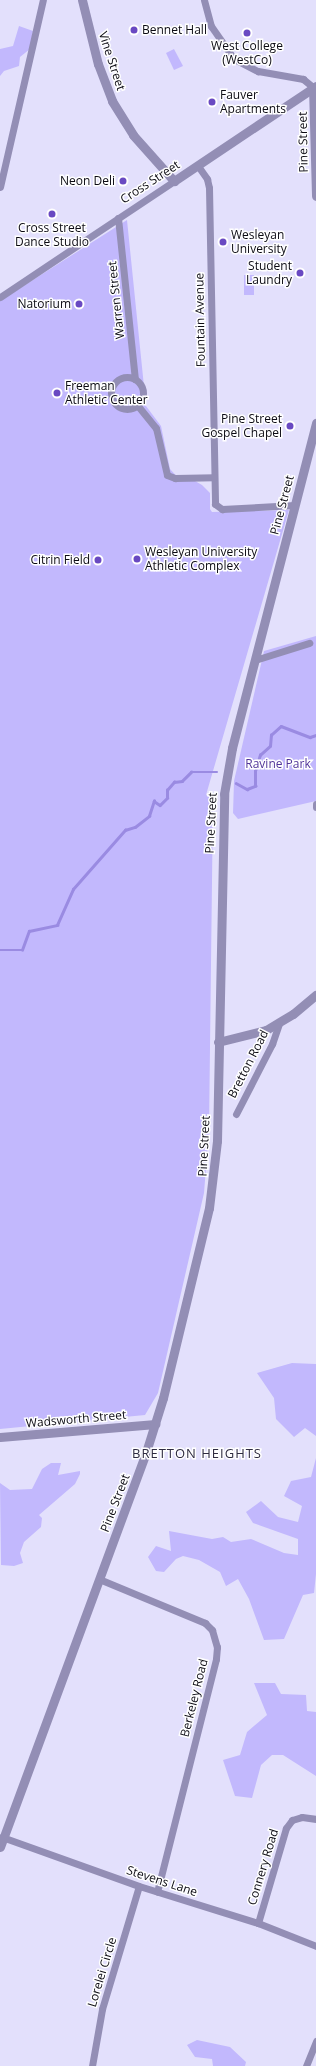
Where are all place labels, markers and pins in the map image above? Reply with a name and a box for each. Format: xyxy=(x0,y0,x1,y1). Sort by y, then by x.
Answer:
place label: Bennet Hall xyxy=(142,23,207,37)
marker: Bennet Hall xyxy=(129,25,139,35)
marker: West College (WestCo) xyxy=(242,28,252,38)
place label: West College (WestCo) xyxy=(211,39,283,67)
place label: Fauver Apartments xyxy=(220,88,286,116)
marker: Fauver Apartments xyxy=(207,97,217,107)
place label: Neon Deli xyxy=(60,174,115,188)
marker: Neon Deli xyxy=(118,176,128,186)
marker: Cross Street Dance Studio xyxy=(47,209,57,219)
place label: Cross Street Dance Studio xyxy=(15,221,89,249)
place label: Wesleyan University xyxy=(231,228,287,256)
marker: Wesleyan University xyxy=(218,237,228,247)
place label: Student Laundry xyxy=(246,259,292,287)
marker: Student Laundry xyxy=(295,268,305,278)
place label: Natorium xyxy=(17,297,71,311)
marker: Natorium xyxy=(74,299,84,309)
place label: Freeman Athletic Center xyxy=(65,379,148,407)
marker: Freeman Athletic Center xyxy=(52,388,62,398)
place label: Pine Street Gospel Chapel xyxy=(201,412,282,440)
marker: Pine Street Gospel Chapel xyxy=(285,421,295,431)
place label: Wesleyan University Athletic Complex xyxy=(145,545,257,573)
place label: Citrin Field xyxy=(30,553,90,567)
marker: Wesleyan University Athletic Complex xyxy=(132,554,142,564)
marker: Citrin Field xyxy=(93,555,103,565)

